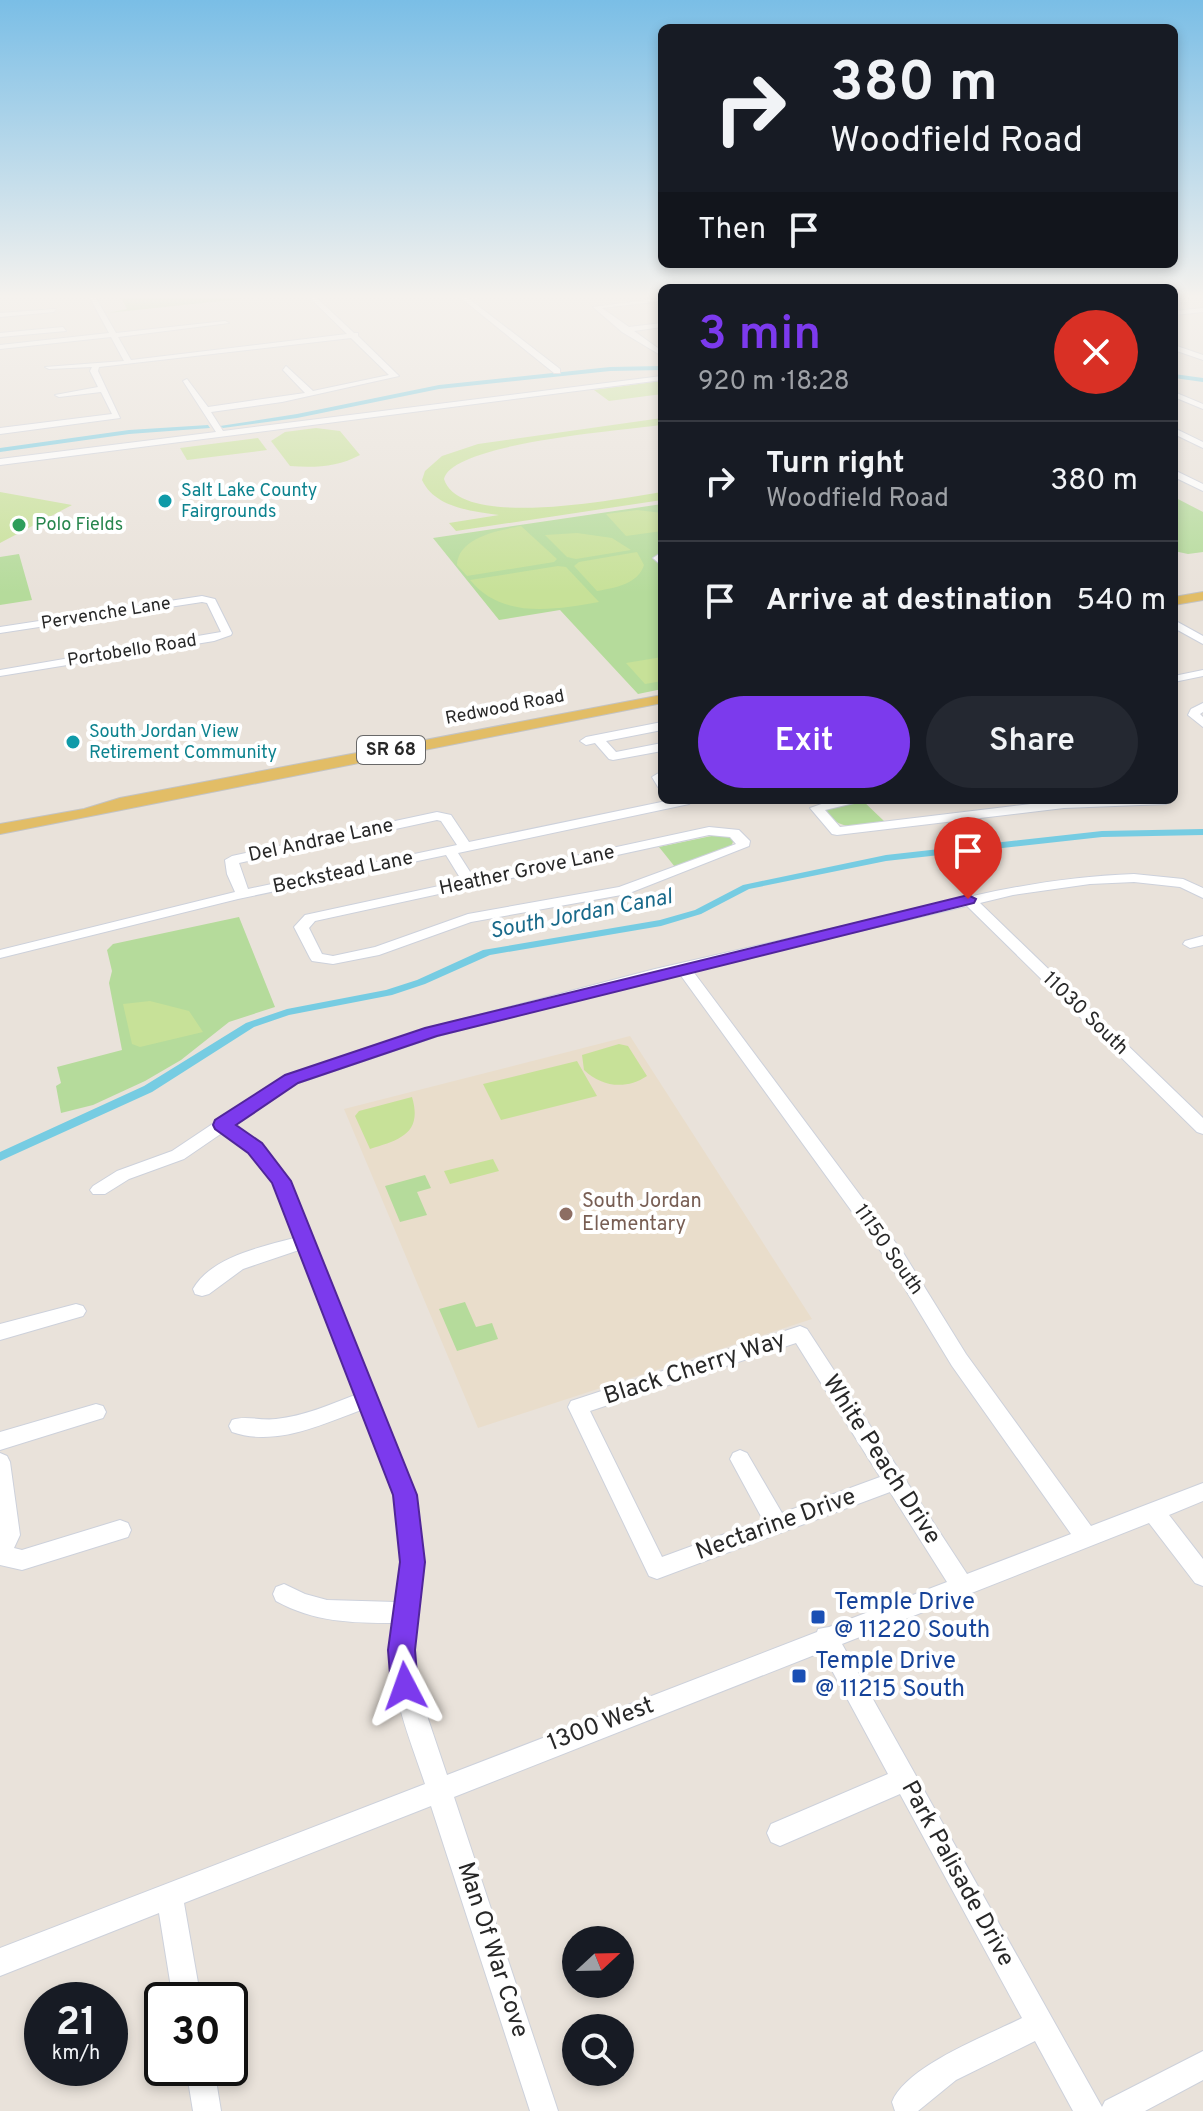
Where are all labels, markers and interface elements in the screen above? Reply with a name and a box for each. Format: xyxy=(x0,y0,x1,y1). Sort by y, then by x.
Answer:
text: 380 m xyxy=(830,50,998,120)
icon: right xyxy=(698,56,802,160)
text: Woodfield Road xyxy=(830,119,1083,165)
icon: arrive xyxy=(782,208,826,252)
text: Then xyxy=(698,212,766,249)
text: 3 min xyxy=(698,306,821,366)
button: close xyxy=(1054,310,1138,394)
text: 920 m · 18:28 xyxy=(698,366,850,399)
text: Turn right xyxy=(766,446,904,483)
icon: right xyxy=(698,459,742,503)
text: 380 m xyxy=(1050,463,1138,500)
place label: Salt Lake County Fairgrounds xyxy=(181,480,317,524)
text: Woodfield Road xyxy=(766,483,949,516)
marker: Salt Lake County Fairgrounds xyxy=(156,492,174,510)
place label: Polo Fields xyxy=(35,514,123,537)
marker: Polo Fields xyxy=(10,516,28,534)
icon: arrive xyxy=(698,579,742,623)
text: Arrive at destination xyxy=(766,583,1052,620)
text: 540 m xyxy=(1076,583,1166,620)
street label: Pervenche Lane xyxy=(40,592,172,636)
street label: Portobello Road xyxy=(66,629,198,673)
street label: Redwood Road xyxy=(443,685,567,731)
button: Exit xyxy=(698,696,910,788)
button: Share xyxy=(926,696,1138,788)
place label: South Jordan View Retirement Community xyxy=(89,721,277,765)
marker: South Jordan View Retirement Community xyxy=(64,733,82,751)
road number: SR 68 xyxy=(357,736,425,764)
street label: Del Andrae Lane xyxy=(246,813,396,869)
pin xyxy=(934,817,1002,899)
icon: arrive xyxy=(946,829,990,873)
street label: Heather Grove Lane xyxy=(437,840,617,902)
street label: Beckstead Lane xyxy=(270,845,416,901)
water label: South Jordan Canal xyxy=(488,884,676,946)
street label: 11030 South xyxy=(1037,967,1133,1061)
place label: South Jordan Elementary xyxy=(582,1189,702,1238)
street label: 11150 South xyxy=(847,1200,929,1300)
marker: South Jordan Elementary xyxy=(557,1205,575,1223)
street label: Black Cherry Way xyxy=(600,1325,790,1413)
street label: White Peach Drive xyxy=(815,1370,947,1550)
street label: Nectarine Drive xyxy=(692,1482,860,1568)
place label: Temple Drive @ 11220 South xyxy=(834,1588,990,1646)
marker: Temple Drive @ 11220 South xyxy=(809,1608,827,1626)
position arrow xyxy=(363,1644,447,1728)
place label: Temple Drive @ 11215 South xyxy=(815,1647,965,1705)
marker: Temple Drive @ 11215 South xyxy=(790,1667,808,1685)
street label: 1300 West xyxy=(544,1691,658,1759)
street label: Park Palisade Drive xyxy=(894,1776,1020,1972)
street label: Man Of War Cove xyxy=(449,1858,535,2042)
north arrow xyxy=(562,1926,634,1998)
map controls xyxy=(562,1926,634,2086)
speed limit sign: 30 xyxy=(144,1982,248,2086)
text: 21 xyxy=(56,1999,96,2049)
button: search xyxy=(562,2014,634,2086)
text: km/h xyxy=(52,2041,100,2067)

